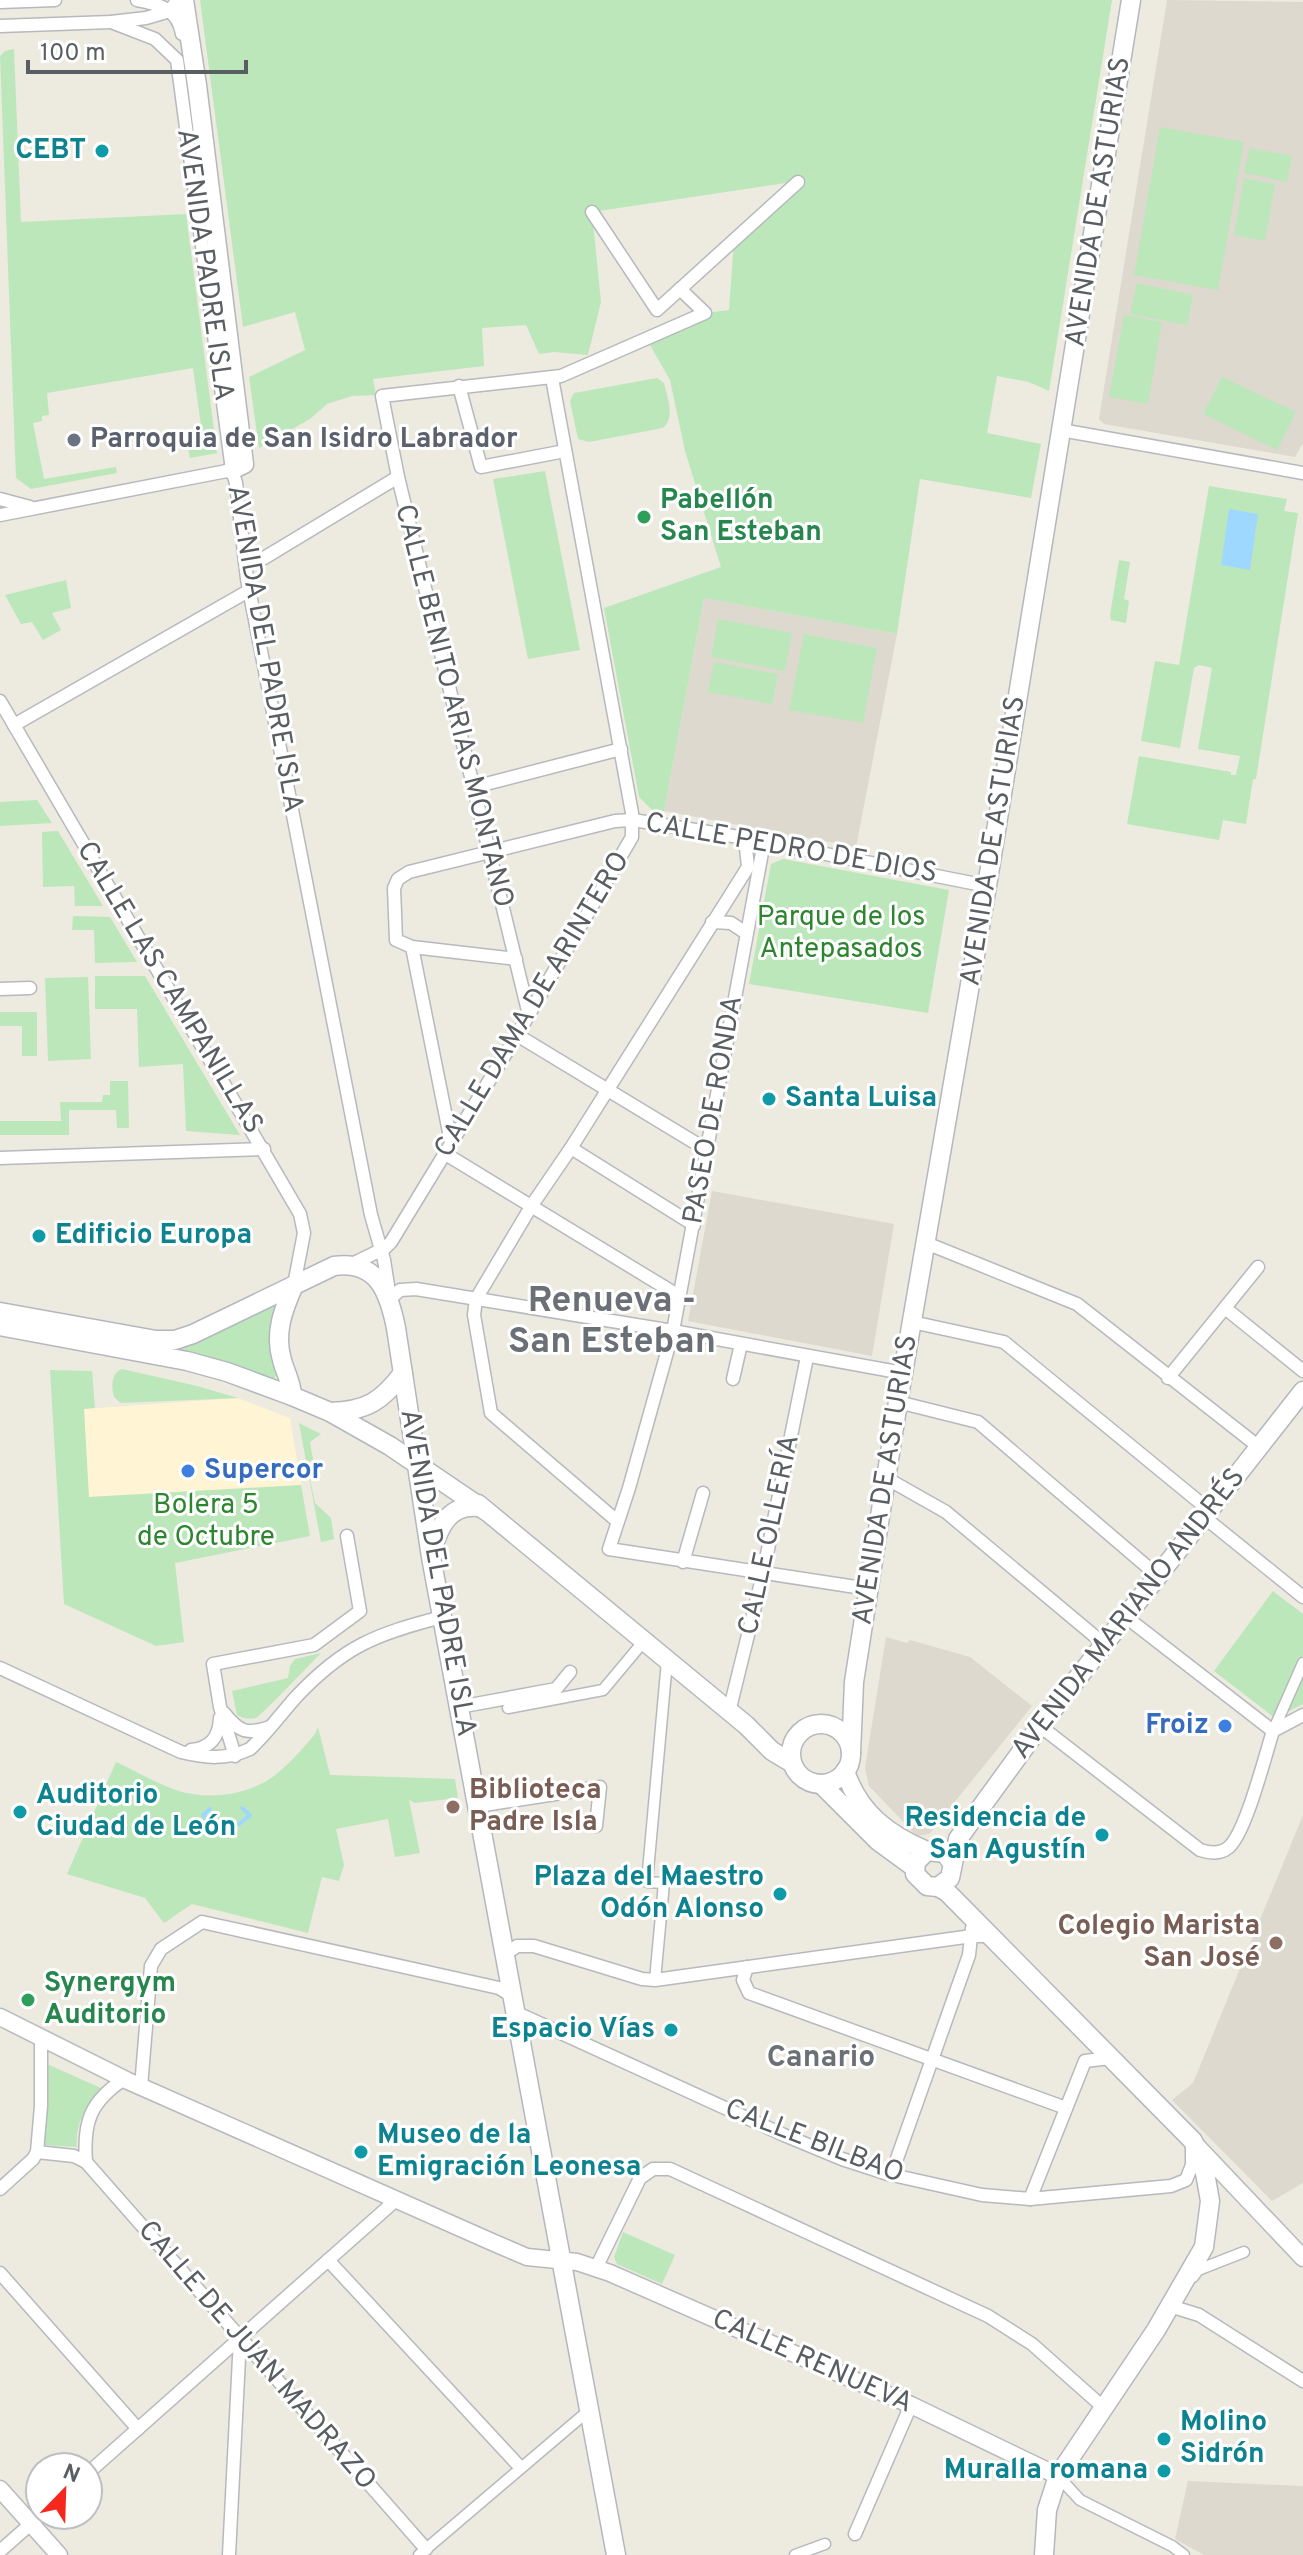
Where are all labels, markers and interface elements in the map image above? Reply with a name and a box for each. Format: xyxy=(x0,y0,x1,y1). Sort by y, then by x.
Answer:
scale bar xyxy=(28,24,246,74)
text: 100 m xyxy=(40,39,106,69)
street label: AVENIDA DE ASTURIAS xyxy=(1058,54,1140,350)
street label: AVENIDA PADRE ISLA xyxy=(167,127,241,403)
place label: CEBT xyxy=(15,133,86,169)
marker: CEBT xyxy=(93,142,111,160)
place label: Parroquia de San Isidro Labrador xyxy=(90,422,518,458)
marker: Parroquia de San Isidro Labrador xyxy=(65,431,83,449)
street label: AVENIDA DEL PADRE ISLA xyxy=(217,482,311,816)
place label: Pabellón San Esteban xyxy=(660,483,822,551)
street label: CALLE BENITO ARIAS MONTANO xyxy=(385,501,521,911)
marker: Pabellón San Esteban xyxy=(635,508,653,526)
street label: AVENIDA DE ASTURIAS xyxy=(953,693,1035,989)
street label: CALLE PEDRO DE DIOS xyxy=(642,806,940,892)
street label: CALLE LAS CAMPANILLAS xyxy=(67,835,271,1141)
street label: CALLE DAMA DE ARINTERO xyxy=(427,845,639,1165)
park label: Parque de los Antepasados xyxy=(757,900,925,968)
street label: PASEO DE RONDA xyxy=(676,993,752,1227)
place label: Santa Luisa xyxy=(785,1081,937,1117)
marker: Santa Luisa xyxy=(760,1090,778,1108)
place label: Edificio Europa xyxy=(55,1218,252,1254)
marker: Edificio Europa xyxy=(30,1227,48,1245)
district label: Renueva - San Esteban xyxy=(508,1279,716,1366)
street label: AVENIDA DE ASTURIAS xyxy=(845,1332,927,1628)
street label: AVENIDA DEL PADRE ISLA xyxy=(390,1406,484,1740)
street label: CALLE OLLERÍA xyxy=(729,1431,809,1638)
place label: Supercor xyxy=(204,1453,323,1489)
street label: AVENIDA MARIANO ANDRÉS xyxy=(1002,1460,1254,1767)
marker: Supercor xyxy=(179,1462,197,1480)
park label: Bolera 5 de Octubre xyxy=(137,1488,275,1556)
place label: Froiz xyxy=(1145,1708,1209,1744)
marker: Froiz xyxy=(1216,1717,1234,1735)
place label: Biblioteca Padre Isla xyxy=(469,1773,602,1841)
place label: Auditorio Ciudad de León xyxy=(36,1778,236,1846)
marker: Biblioteca Padre Isla xyxy=(444,1798,462,1816)
place label: Residencia de San Agustín xyxy=(905,1801,1086,1869)
marker: Auditorio Ciudad de León xyxy=(11,1803,29,1821)
marker: Residencia de San Agustín xyxy=(1093,1826,1111,1844)
place label: Plaza del Maestro Odón Alonso xyxy=(534,1860,764,1928)
marker: Plaza del Maestro Odón Alonso xyxy=(771,1885,789,1903)
place label: Colegio Marista San José xyxy=(1057,1909,1260,1977)
marker: Colegio Marista San José xyxy=(1267,1934,1285,1952)
place label: Synergym Auditorio xyxy=(44,1966,176,2034)
marker: Synergym Auditorio xyxy=(19,1991,37,2009)
place label: Espacio Vías xyxy=(491,2012,655,2048)
marker: Espacio Vías xyxy=(662,2021,680,2039)
district label: Canario xyxy=(767,2040,875,2077)
street label: CALLE BILBAO xyxy=(719,2091,909,2193)
place label: Museo de la Emigración Leonesa xyxy=(377,2118,641,2186)
marker: Museo de la Emigración Leonesa xyxy=(352,2143,370,2161)
street label: CALLE DE JUAN MADRAZO xyxy=(129,2214,383,2498)
street label: CALLE RENUEVA xyxy=(706,2302,918,2422)
place label: Molino Sidrón xyxy=(1180,2405,1267,2473)
marker: Molino Sidrón xyxy=(1155,2430,1173,2448)
north arrow xyxy=(24,2451,104,2531)
place label: Muralla romana xyxy=(944,2453,1148,2489)
text: N xyxy=(58,2459,83,2490)
marker: Muralla romana xyxy=(1155,2462,1173,2480)

